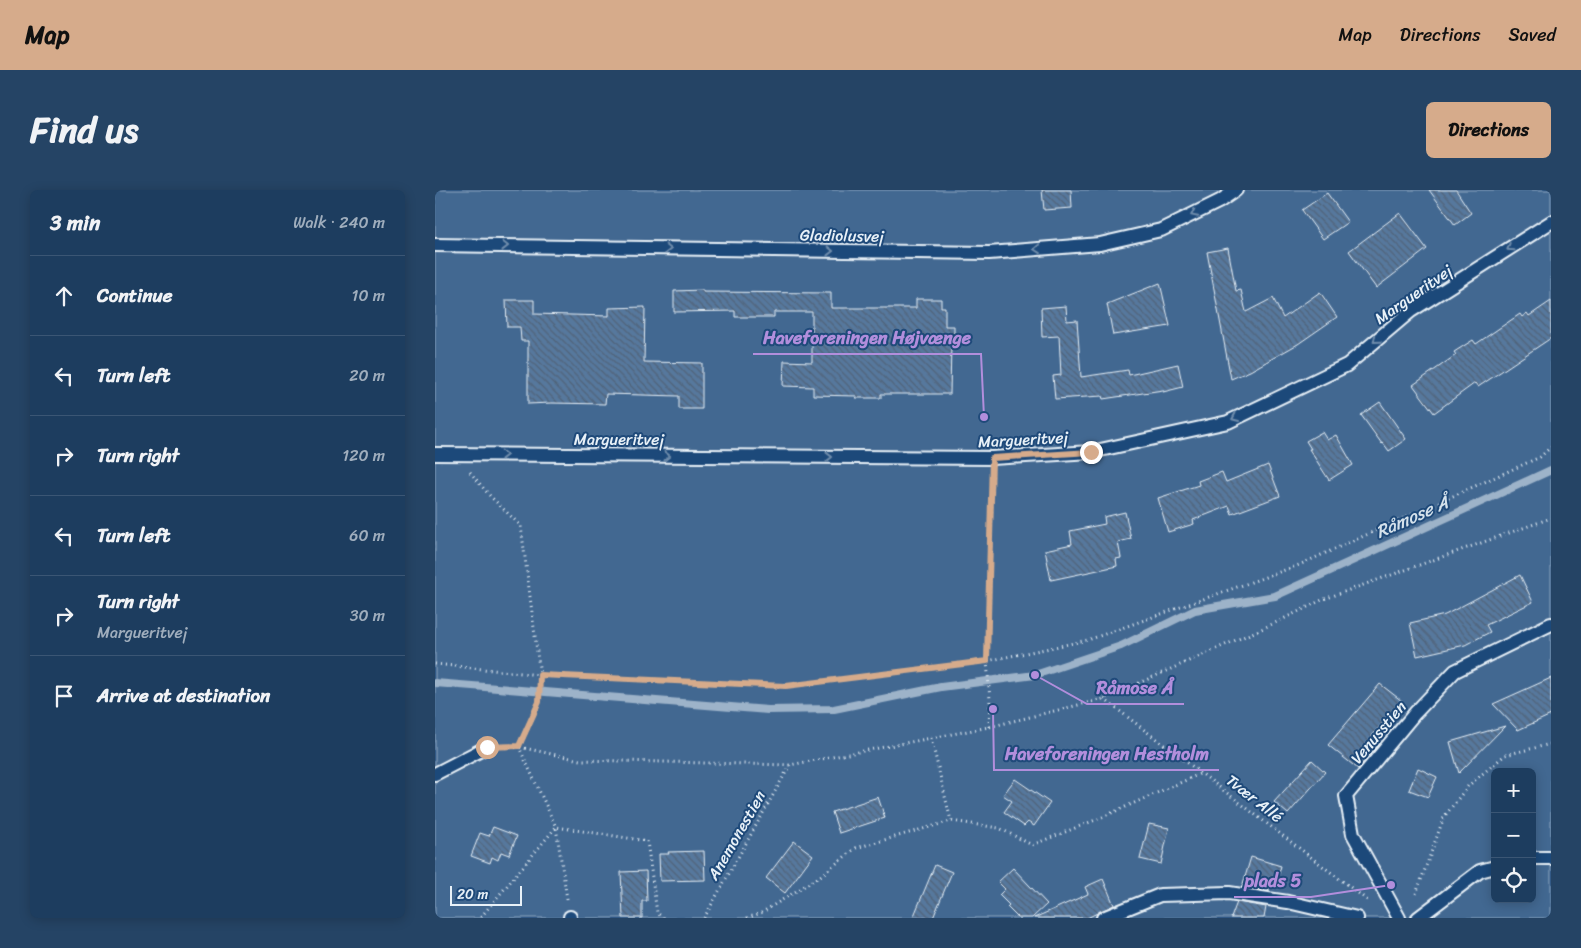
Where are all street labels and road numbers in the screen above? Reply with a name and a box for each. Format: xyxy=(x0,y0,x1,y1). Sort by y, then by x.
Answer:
street label: Gladiolusvej xyxy=(800,220,886,251)
street label: Margueritvej xyxy=(1368,256,1460,332)
street label: Margueritvej xyxy=(977,423,1070,456)
street label: Margueritvej xyxy=(574,425,665,454)
street label: Venusstien xyxy=(1343,694,1414,771)
street label: Tvær Allé xyxy=(1220,766,1290,830)
street label: Anemonestien xyxy=(698,784,774,887)

